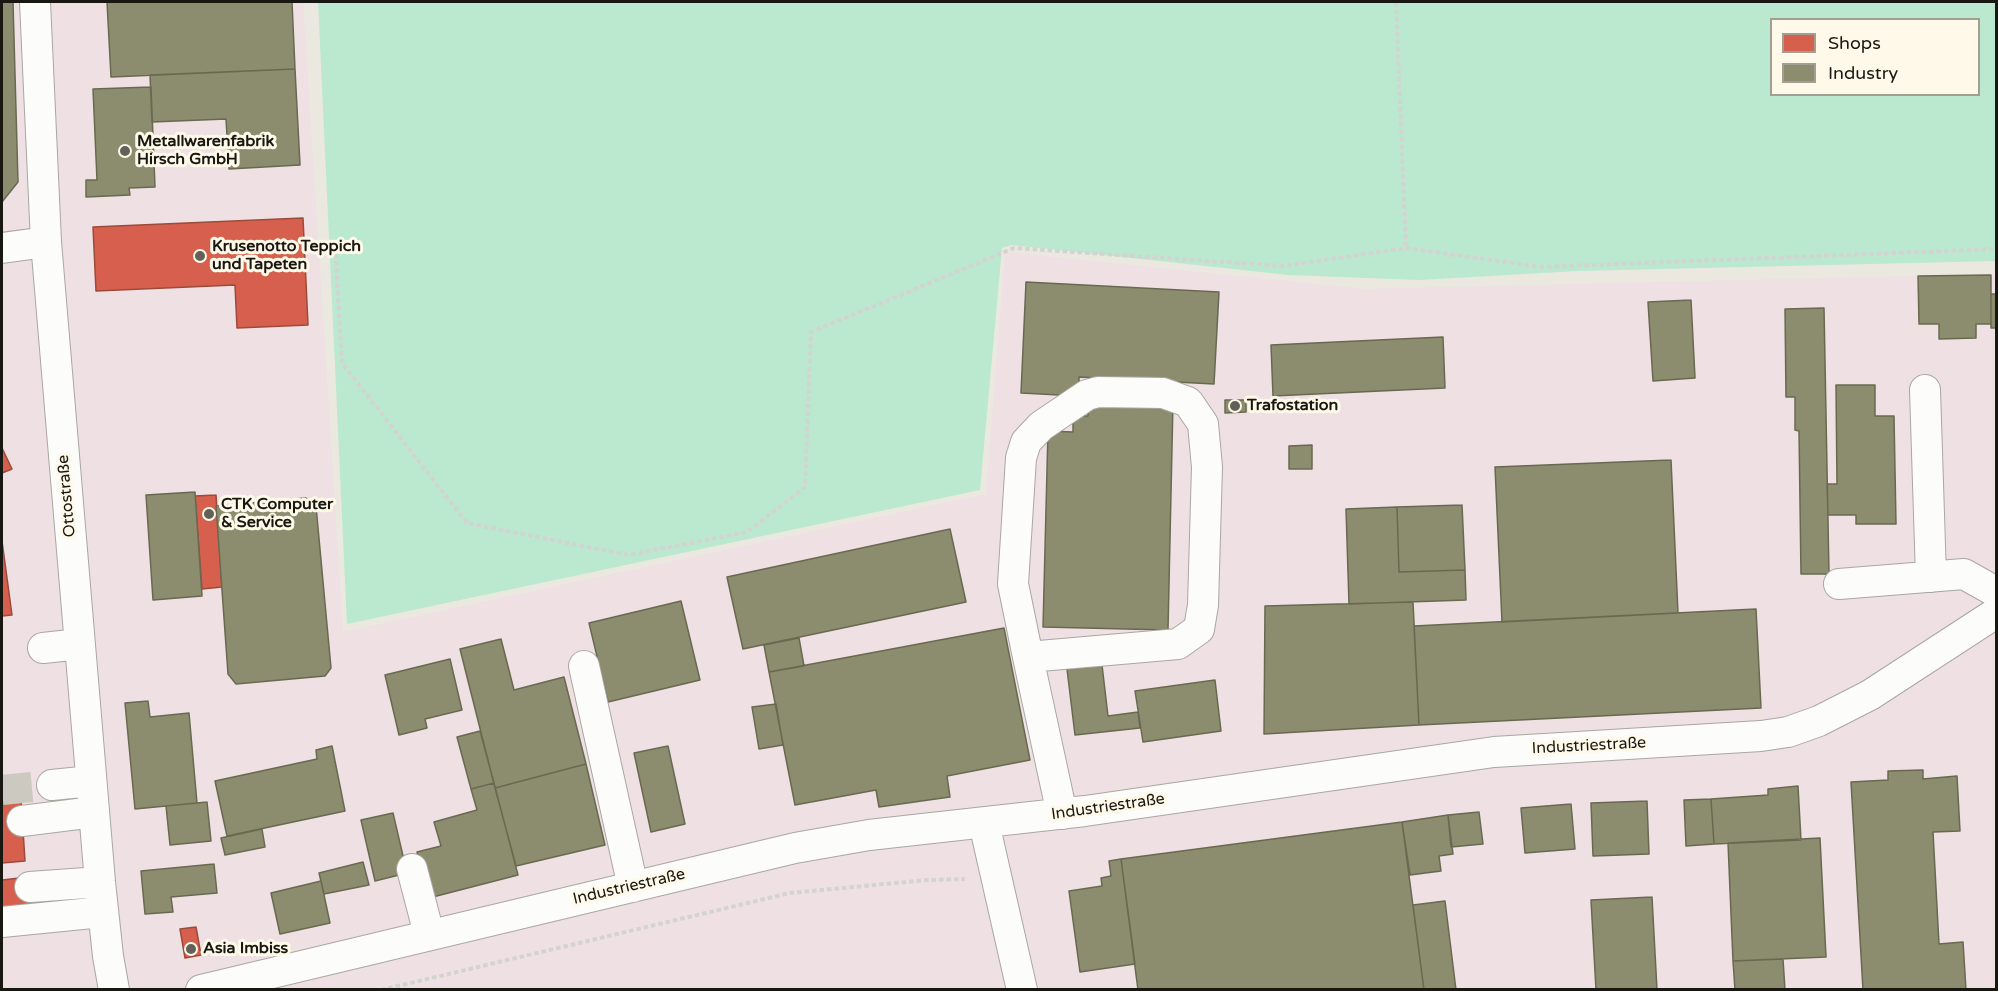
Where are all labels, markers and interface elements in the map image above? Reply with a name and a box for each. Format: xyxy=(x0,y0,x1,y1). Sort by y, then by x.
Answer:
legend xyxy=(1770,18,1980,96)
text: Shops xyxy=(1828,32,1881,54)
text: Industry xyxy=(1828,62,1898,84)
place label: Metallwarenfabrik Hirsch GmbH xyxy=(137,132,274,170)
marker: Metallwarenfabrik Hirsch GmbH xyxy=(118,144,132,158)
place label: Krusenotto Teppich und Tapeten xyxy=(212,237,361,275)
marker: Krusenotto Teppich und Tapeten xyxy=(193,249,207,263)
place label: Trafostation xyxy=(1247,396,1338,416)
marker: Trafostation xyxy=(1228,399,1242,413)
street label: Ottostraße xyxy=(54,454,80,538)
place label: CTK Computer & Service xyxy=(221,495,333,533)
marker: CTK Computer & Service xyxy=(202,507,216,521)
street label: Industriestraße xyxy=(1531,733,1647,759)
street label: Industriestraße xyxy=(1050,790,1166,824)
street label: Industriestraße xyxy=(571,865,687,909)
place label: Asia Imbiss xyxy=(203,939,288,959)
marker: Asia Imbiss xyxy=(184,942,198,956)

